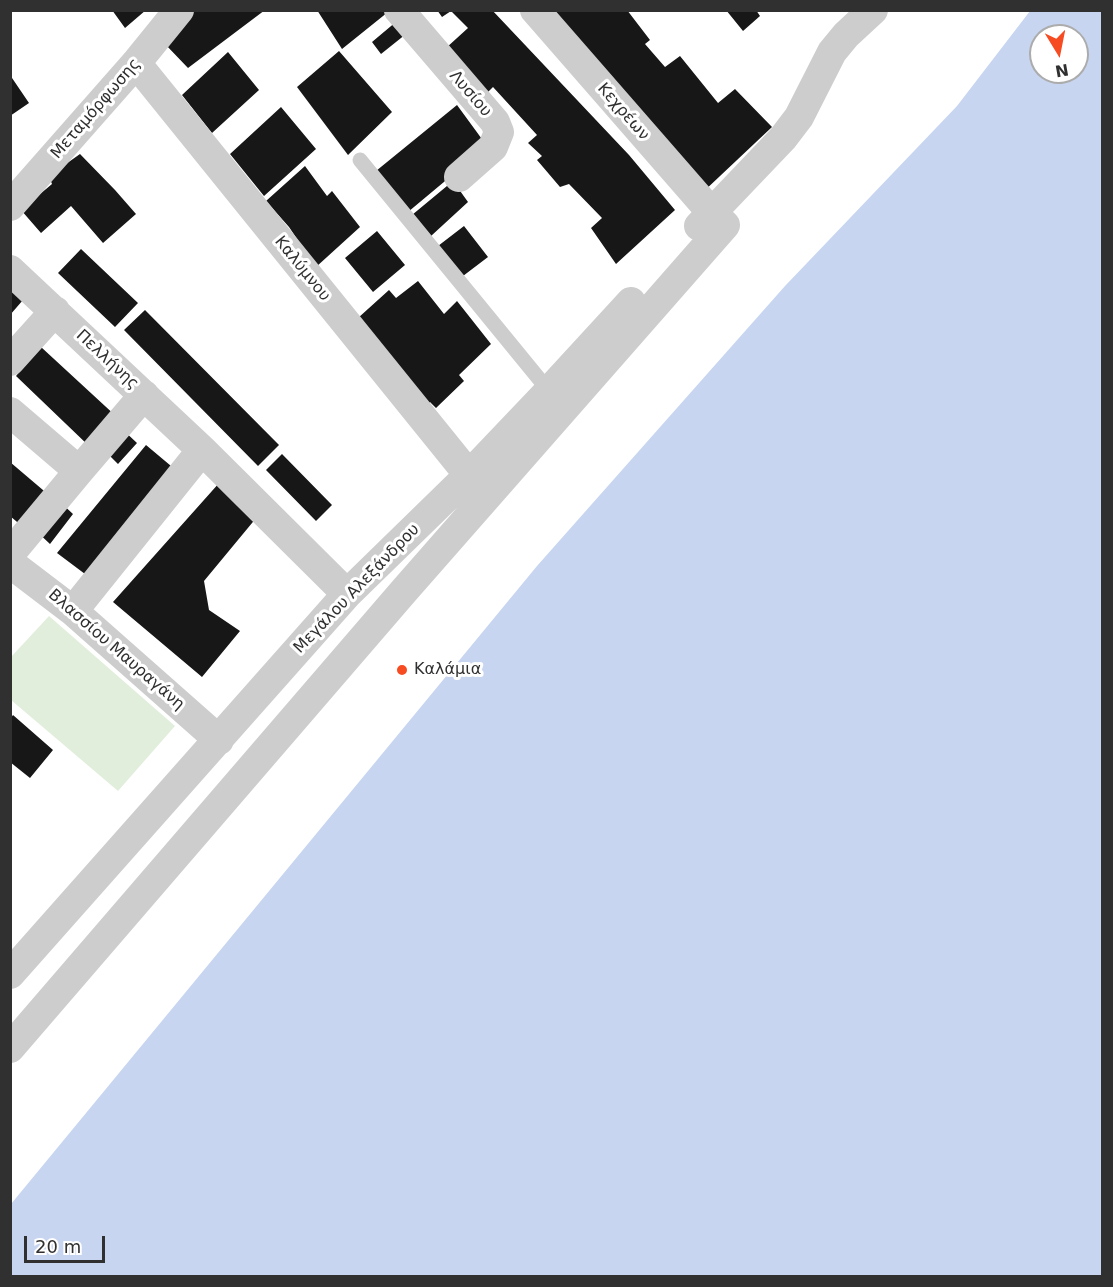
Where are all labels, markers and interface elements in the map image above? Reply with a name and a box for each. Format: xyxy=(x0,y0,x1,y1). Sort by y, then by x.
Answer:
north arrow xyxy=(1029,24,1089,84)
street label: Μεταμόρφωσης xyxy=(47,55,145,163)
text: N xyxy=(1054,60,1070,81)
street label: Λυσίου xyxy=(445,67,495,121)
street label: Κεχρέων xyxy=(593,79,653,145)
street label: Καλύμνου xyxy=(270,233,334,305)
street label: Πελλήνης xyxy=(72,326,142,394)
street label: Μεγάλου Αλεξάνδρου xyxy=(290,520,424,658)
street label: Βλασσίου Μαυραγάνη xyxy=(44,586,188,714)
place label: Καλάμια xyxy=(414,660,481,680)
marker: Καλάμια xyxy=(395,663,409,677)
scale bar xyxy=(27,1224,108,1262)
text: 20 m xyxy=(35,1236,81,1257)

